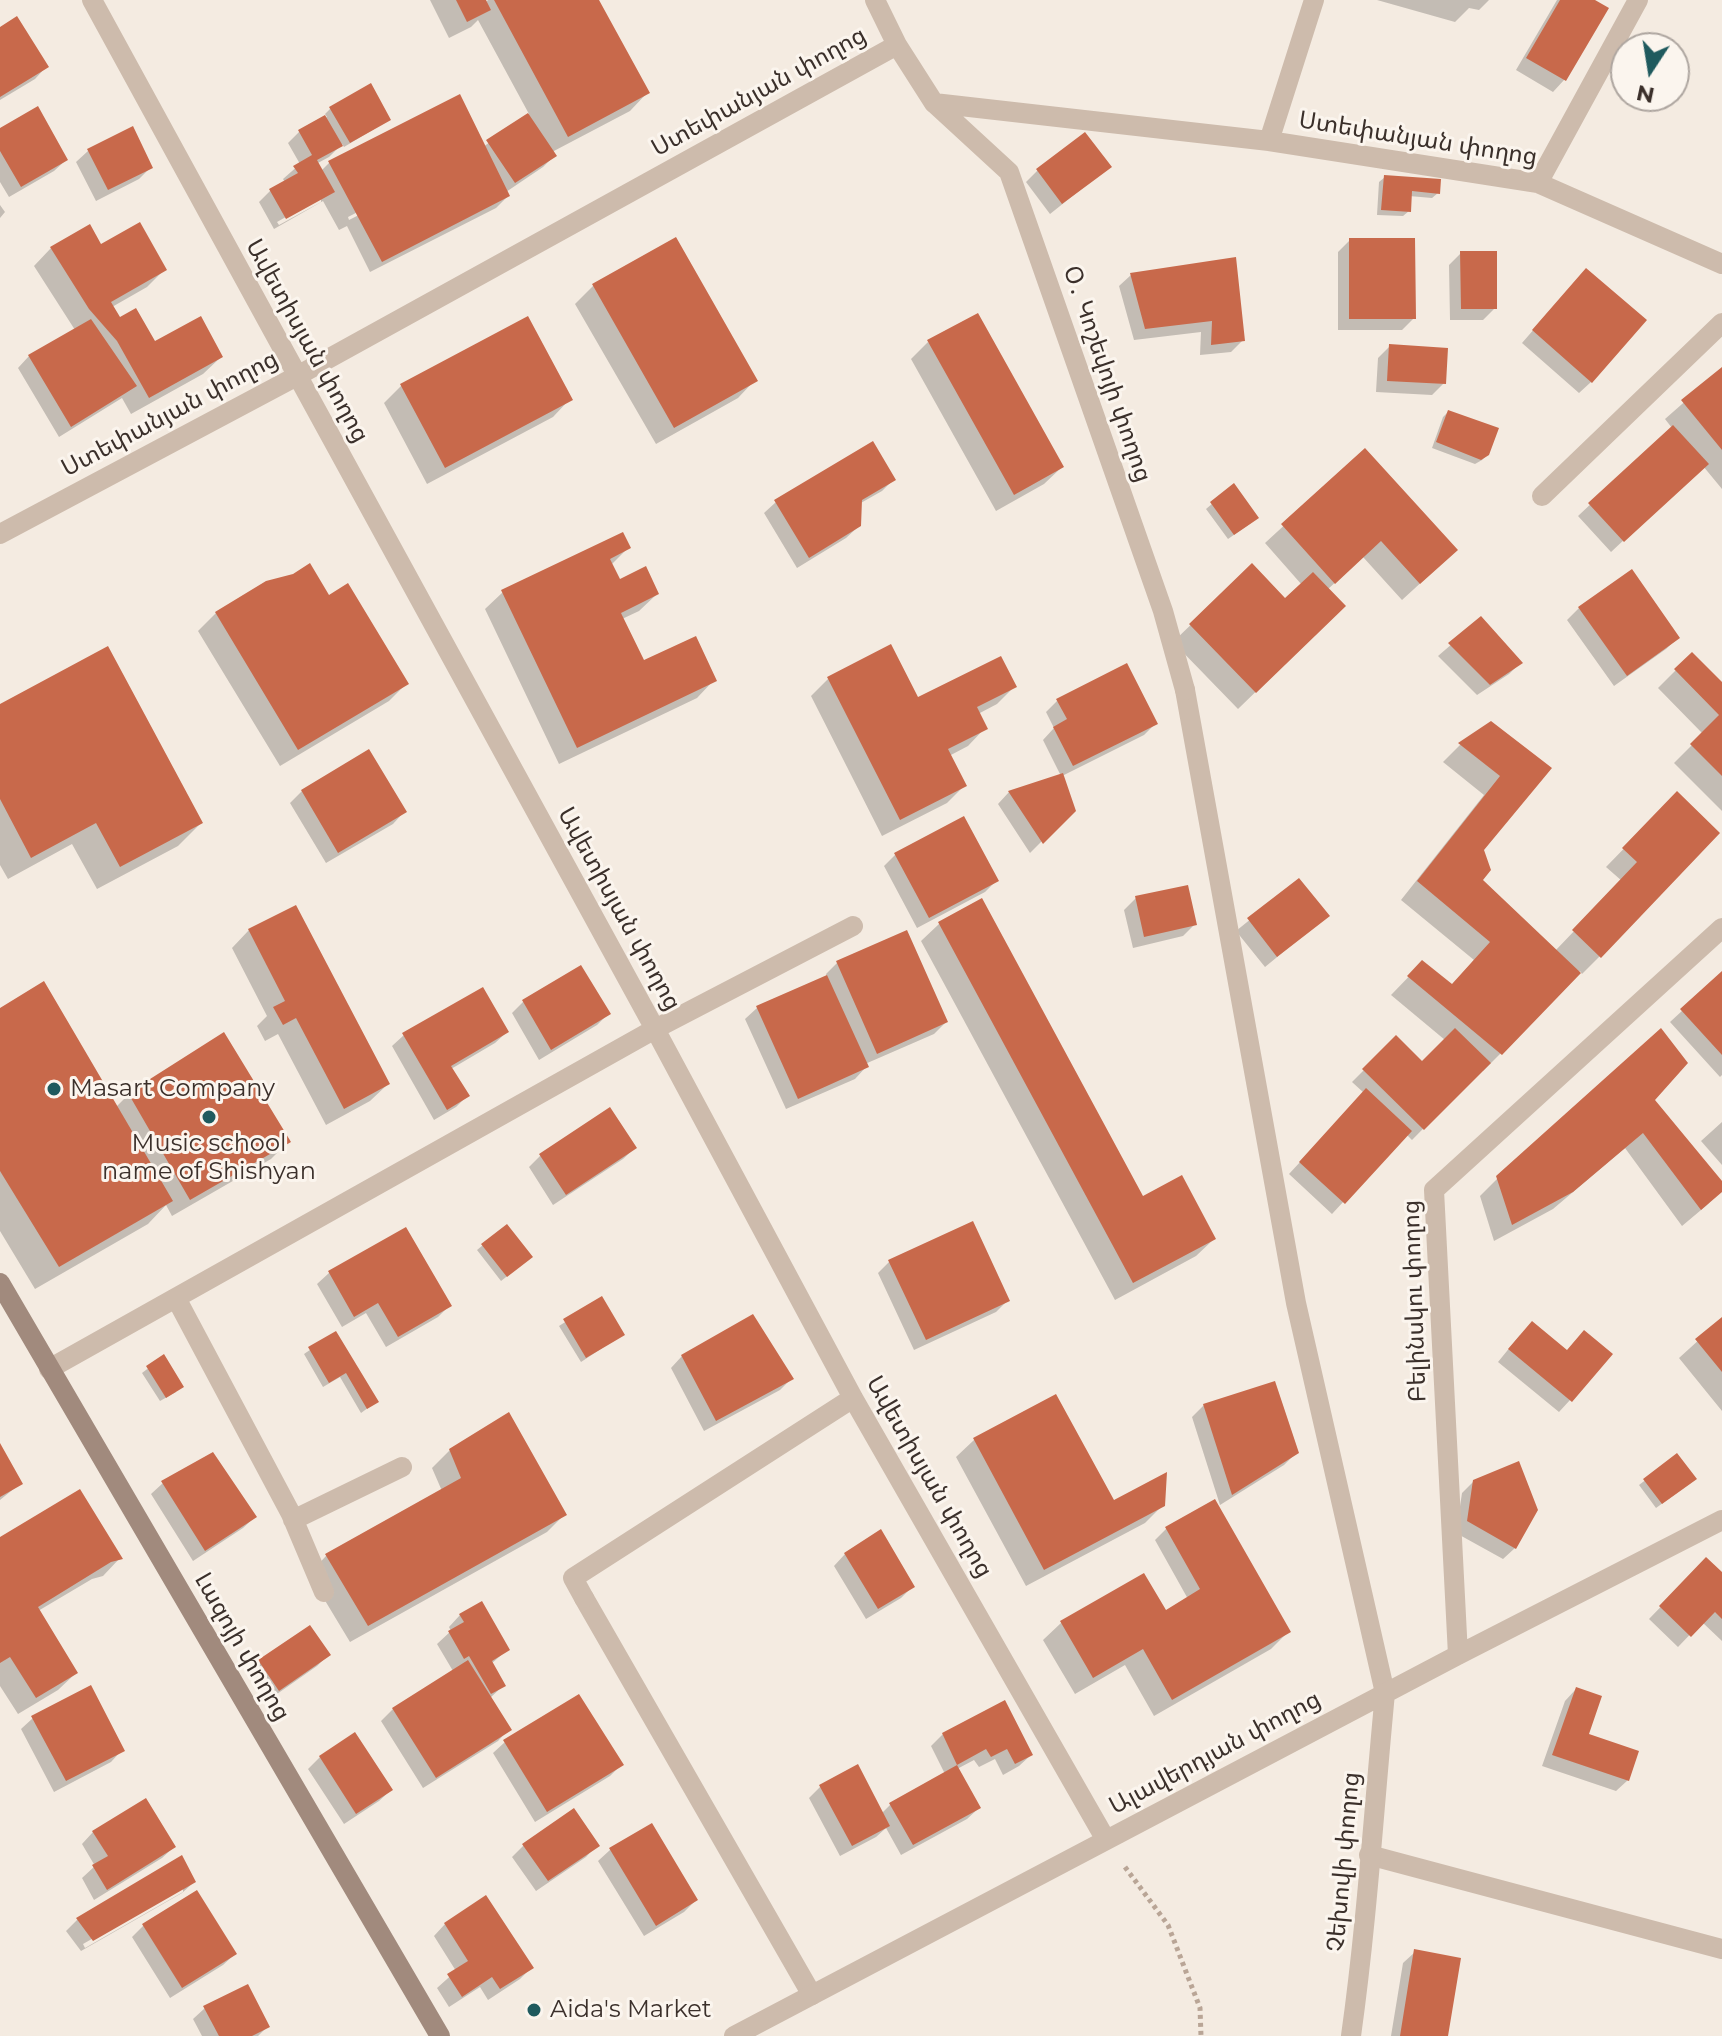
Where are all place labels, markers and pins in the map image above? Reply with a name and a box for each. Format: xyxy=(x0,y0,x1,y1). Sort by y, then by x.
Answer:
place label: Masart Company xyxy=(70,1075,275,1103)
marker: Masart Company xyxy=(45,1080,63,1098)
marker: Music school name of Shishyan xyxy=(200,1108,218,1126)
place label: Music school name of Shishyan xyxy=(102,1130,316,1186)
place label: Aida's Market xyxy=(550,1996,712,2024)
marker: Aida's Market xyxy=(525,2001,543,2019)

